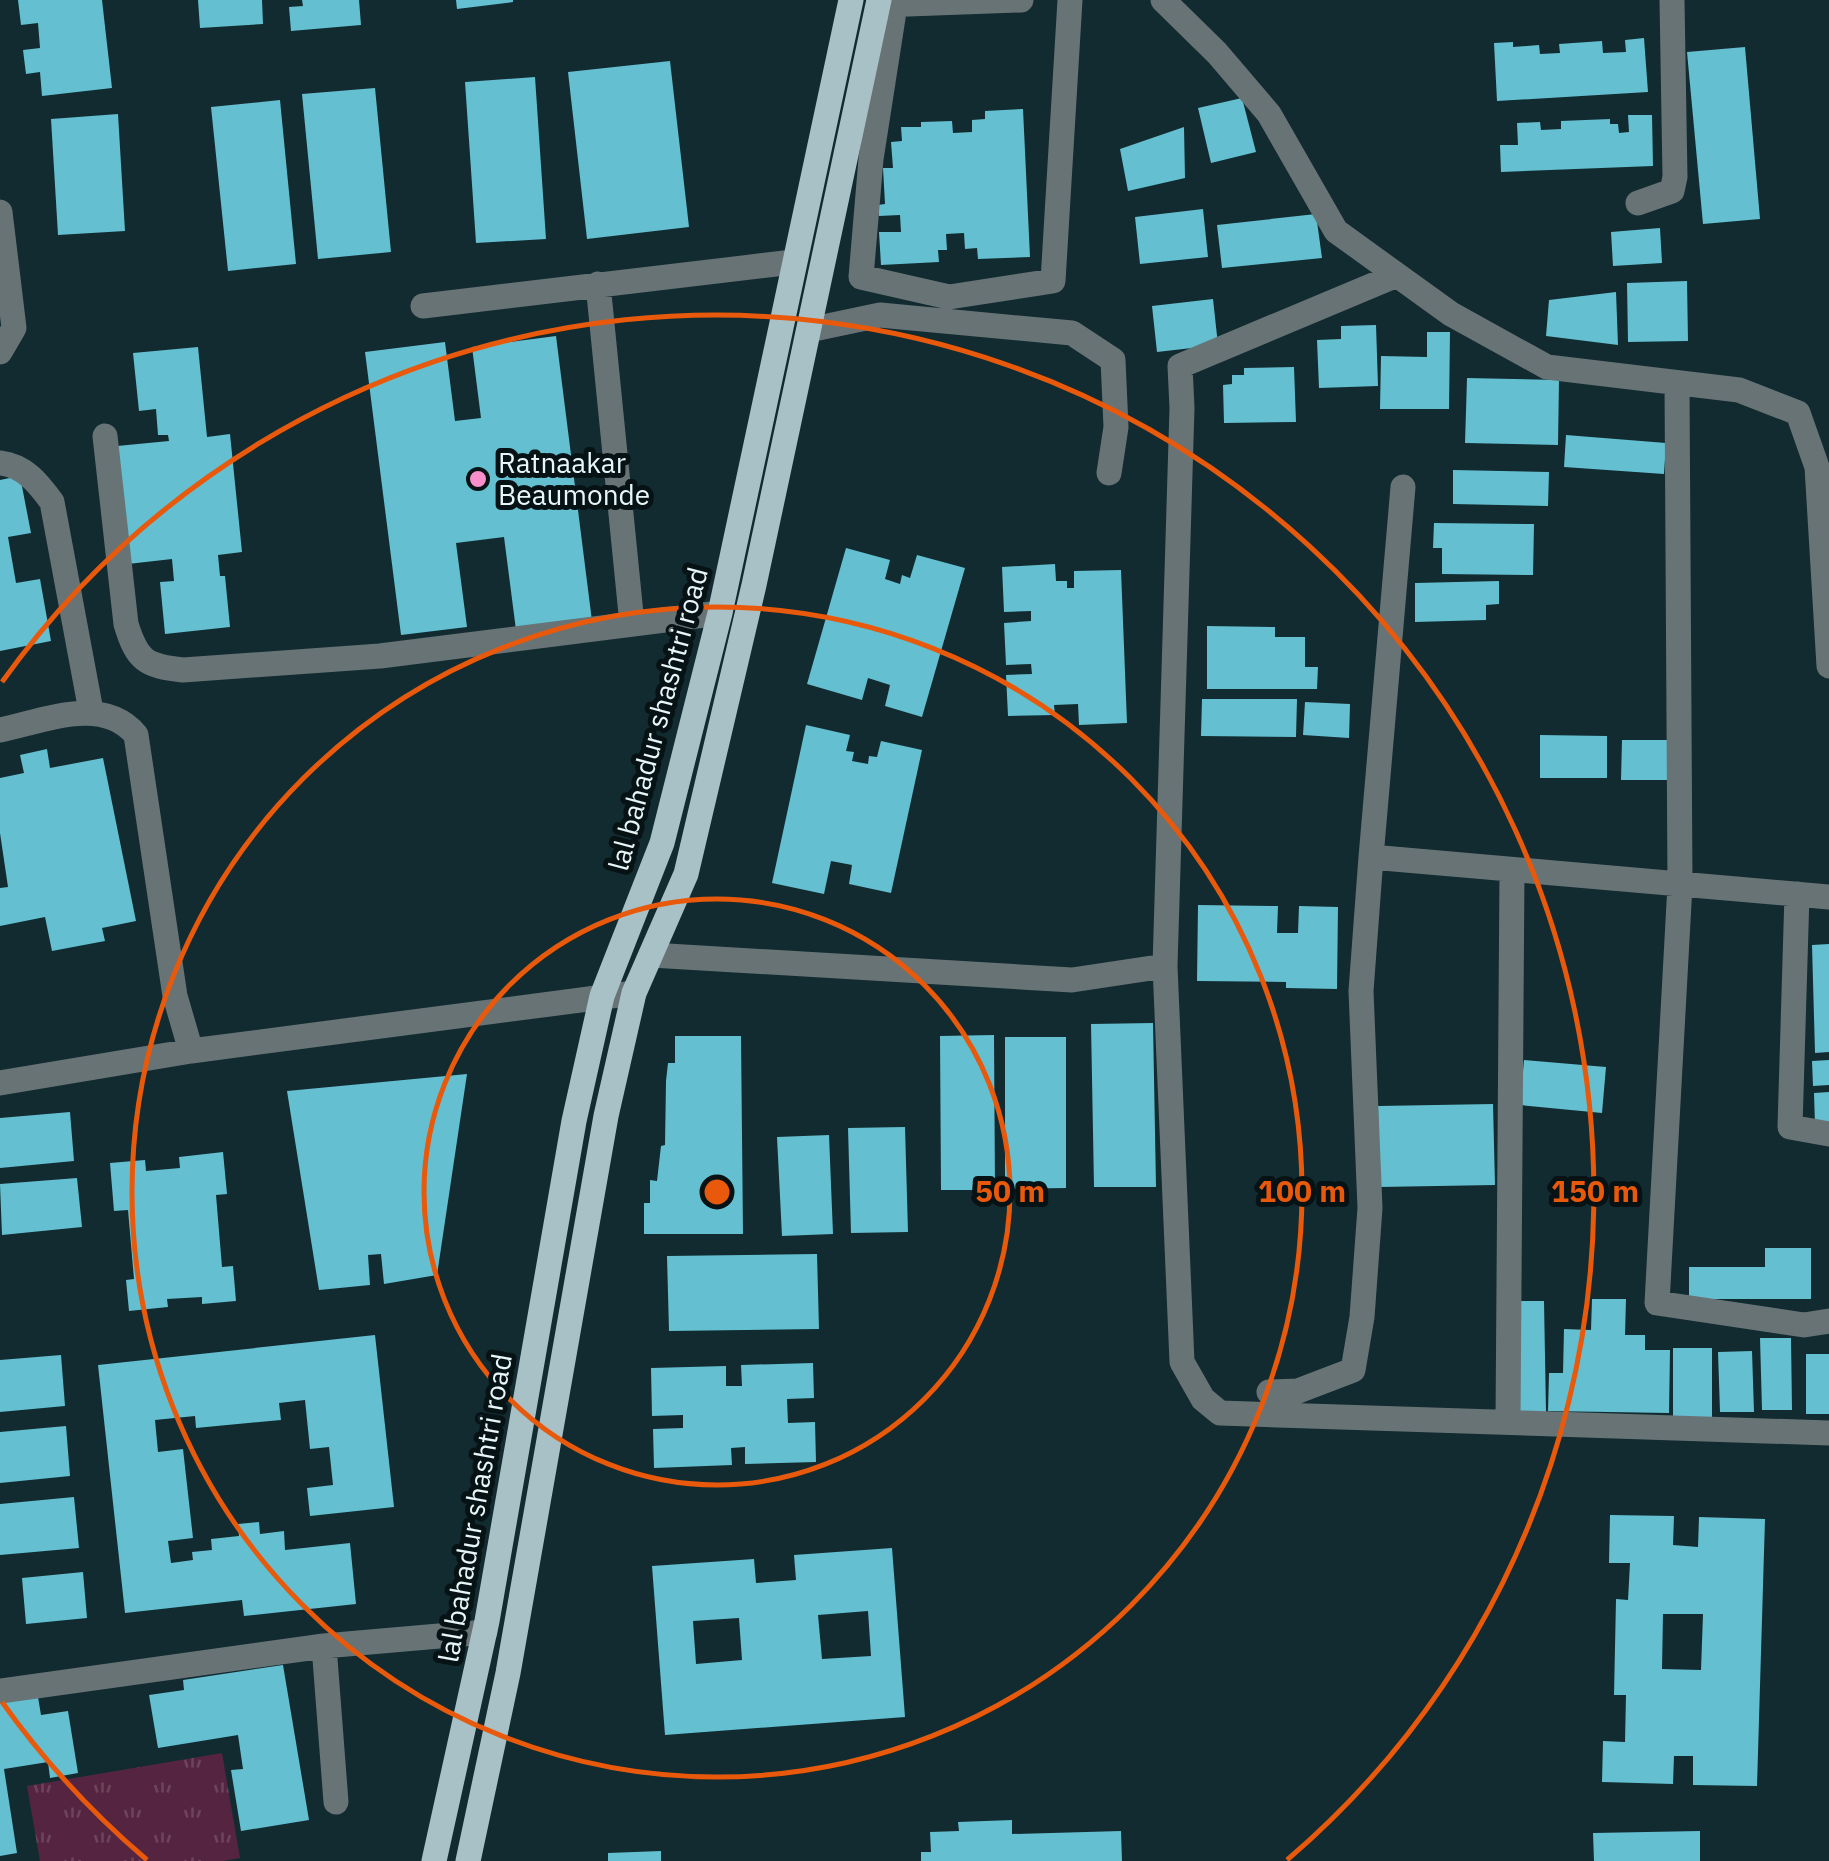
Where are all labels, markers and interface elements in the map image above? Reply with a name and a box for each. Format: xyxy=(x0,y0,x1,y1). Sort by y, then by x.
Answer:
place label: Ratnaakar Beaumonde xyxy=(498,444,650,513)
marker: Ratnaakar Beaumonde xyxy=(467,468,489,490)
street label: lal bahadur shashtri road xyxy=(599,563,716,875)
text: 50 m xyxy=(975,1171,1045,1210)
text: 100 m xyxy=(1258,1171,1346,1210)
text: 150 m xyxy=(1551,1171,1639,1210)
centre of rings xyxy=(699,1174,735,1210)
street label: lal bahadur shashtri road xyxy=(429,1351,520,1665)

